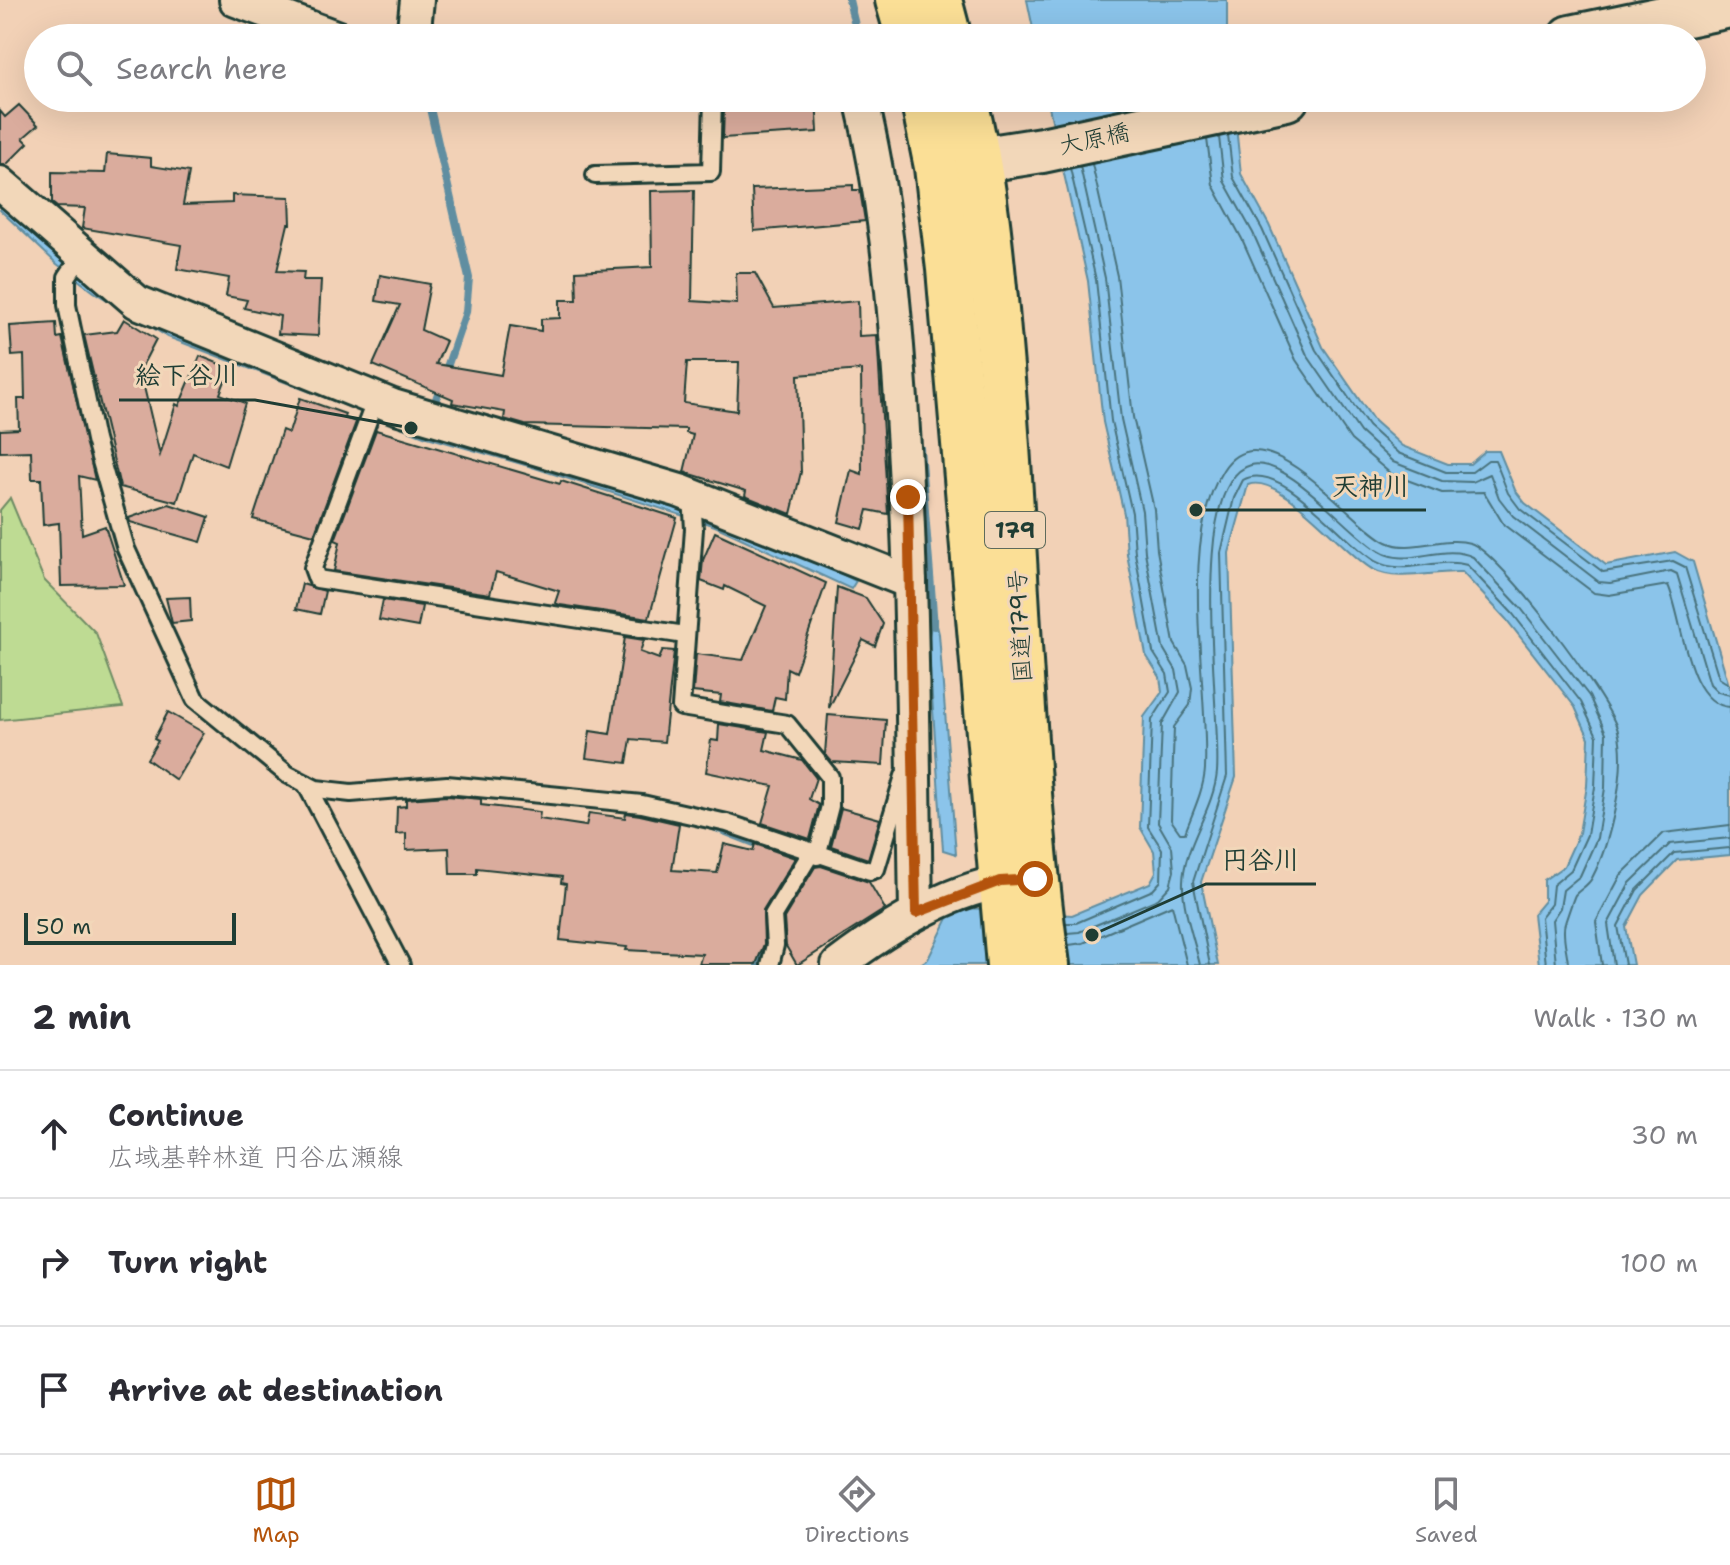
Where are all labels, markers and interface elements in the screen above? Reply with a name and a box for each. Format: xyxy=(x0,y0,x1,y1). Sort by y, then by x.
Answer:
search box xyxy=(24,24,1706,112)
icon: search xyxy=(52,46,96,90)
text: Search here xyxy=(116,48,287,89)
street label: 大原橋 xyxy=(1055,116,1133,162)
callout: 絵下谷川 xyxy=(119,350,255,400)
text: 絵下谷川 xyxy=(135,357,239,392)
callout: 天神川 xyxy=(1316,460,1426,510)
text: 天神川 xyxy=(1332,468,1410,503)
route end xyxy=(890,479,926,515)
road number: 179 xyxy=(985,512,1045,548)
street label: 国道179号 xyxy=(1001,568,1039,684)
callout: 円谷川 xyxy=(1206,834,1316,884)
text: 円谷川 xyxy=(1222,842,1300,877)
route start xyxy=(1017,861,1053,897)
scale bar xyxy=(24,909,236,945)
text: 50 m xyxy=(36,912,91,941)
text: 2 min xyxy=(32,994,131,1040)
text: Walk · 130 m xyxy=(1533,1000,1698,1035)
text: Continue xyxy=(108,1095,244,1136)
icon: ahead xyxy=(32,1112,76,1156)
text: 30 m xyxy=(1631,1117,1698,1152)
text: 広域基幹林道 円谷広瀬線 xyxy=(108,1139,403,1174)
icon: right xyxy=(32,1240,76,1284)
text: Turn right xyxy=(108,1242,267,1283)
text: 100 m xyxy=(1620,1245,1698,1280)
icon: arrive xyxy=(32,1368,76,1412)
text: Arrive at destination xyxy=(108,1370,443,1411)
tab: Map xyxy=(253,1472,300,1549)
tab: Directions xyxy=(805,1472,910,1549)
tab: Saved xyxy=(1415,1472,1477,1549)

